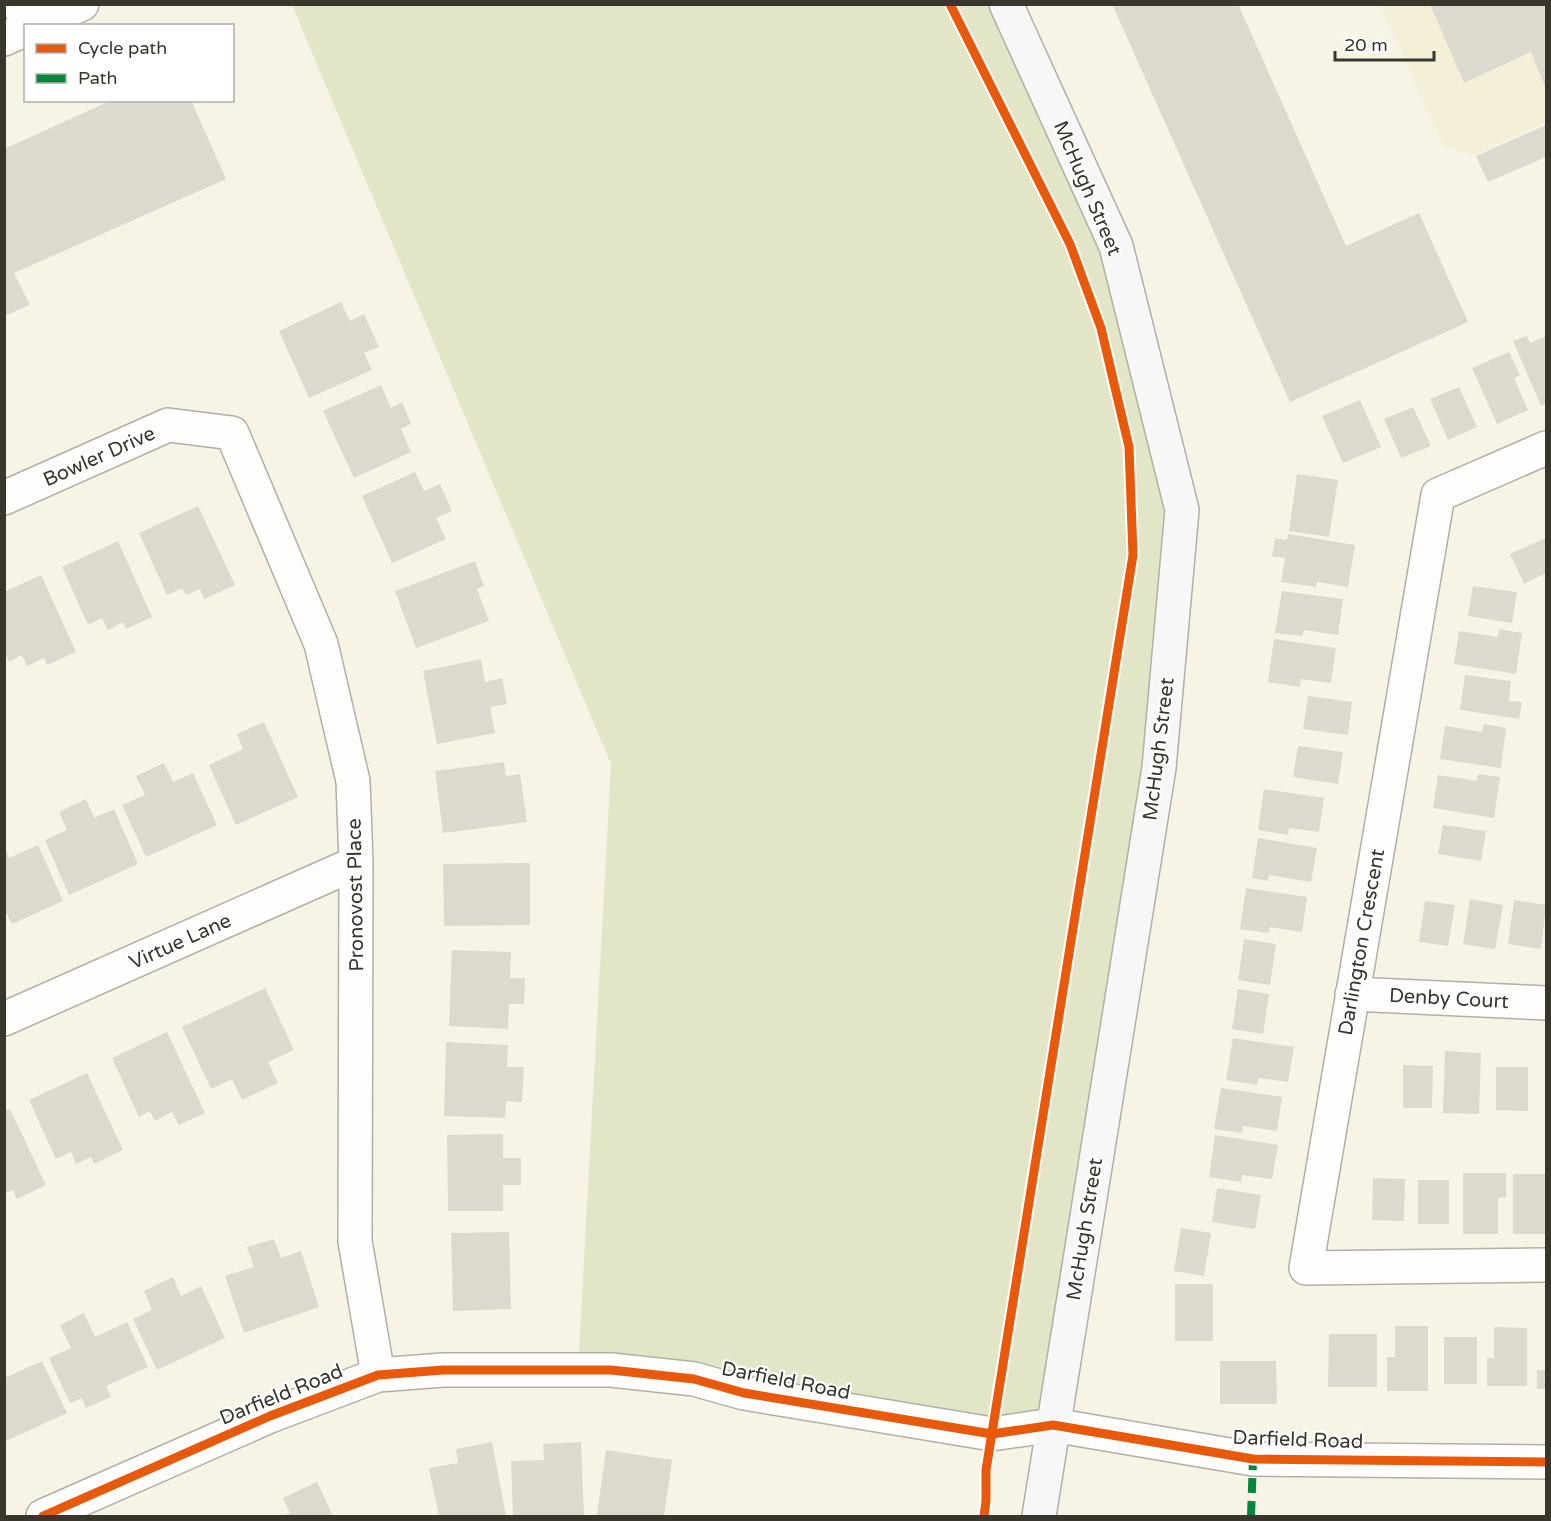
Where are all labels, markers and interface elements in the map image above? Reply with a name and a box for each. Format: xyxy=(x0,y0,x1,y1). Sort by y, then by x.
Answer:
legend xyxy=(24,24,234,102)
scale bar xyxy=(1335,24,1434,62)
text: 20 m xyxy=(1344,34,1388,56)
text: Cycle path xyxy=(78,37,167,59)
text: Path xyxy=(78,67,117,89)
street label: McHugh Street xyxy=(1048,117,1126,260)
street label: Bowler Drive xyxy=(40,422,159,492)
street label: McHugh Street xyxy=(1138,676,1180,822)
street label: Pronovost Place xyxy=(343,818,369,972)
street label: Darlington Crescent xyxy=(1334,847,1390,1037)
street label: Virtue Lane xyxy=(126,909,235,975)
street label: Denby Court xyxy=(1389,984,1510,1014)
street label: McHugh Street xyxy=(1062,1156,1108,1302)
street label: Darfield Road xyxy=(719,1357,852,1405)
street label: Darfield Road xyxy=(216,1359,347,1431)
street label: Darfield Road xyxy=(1232,1426,1364,1454)

